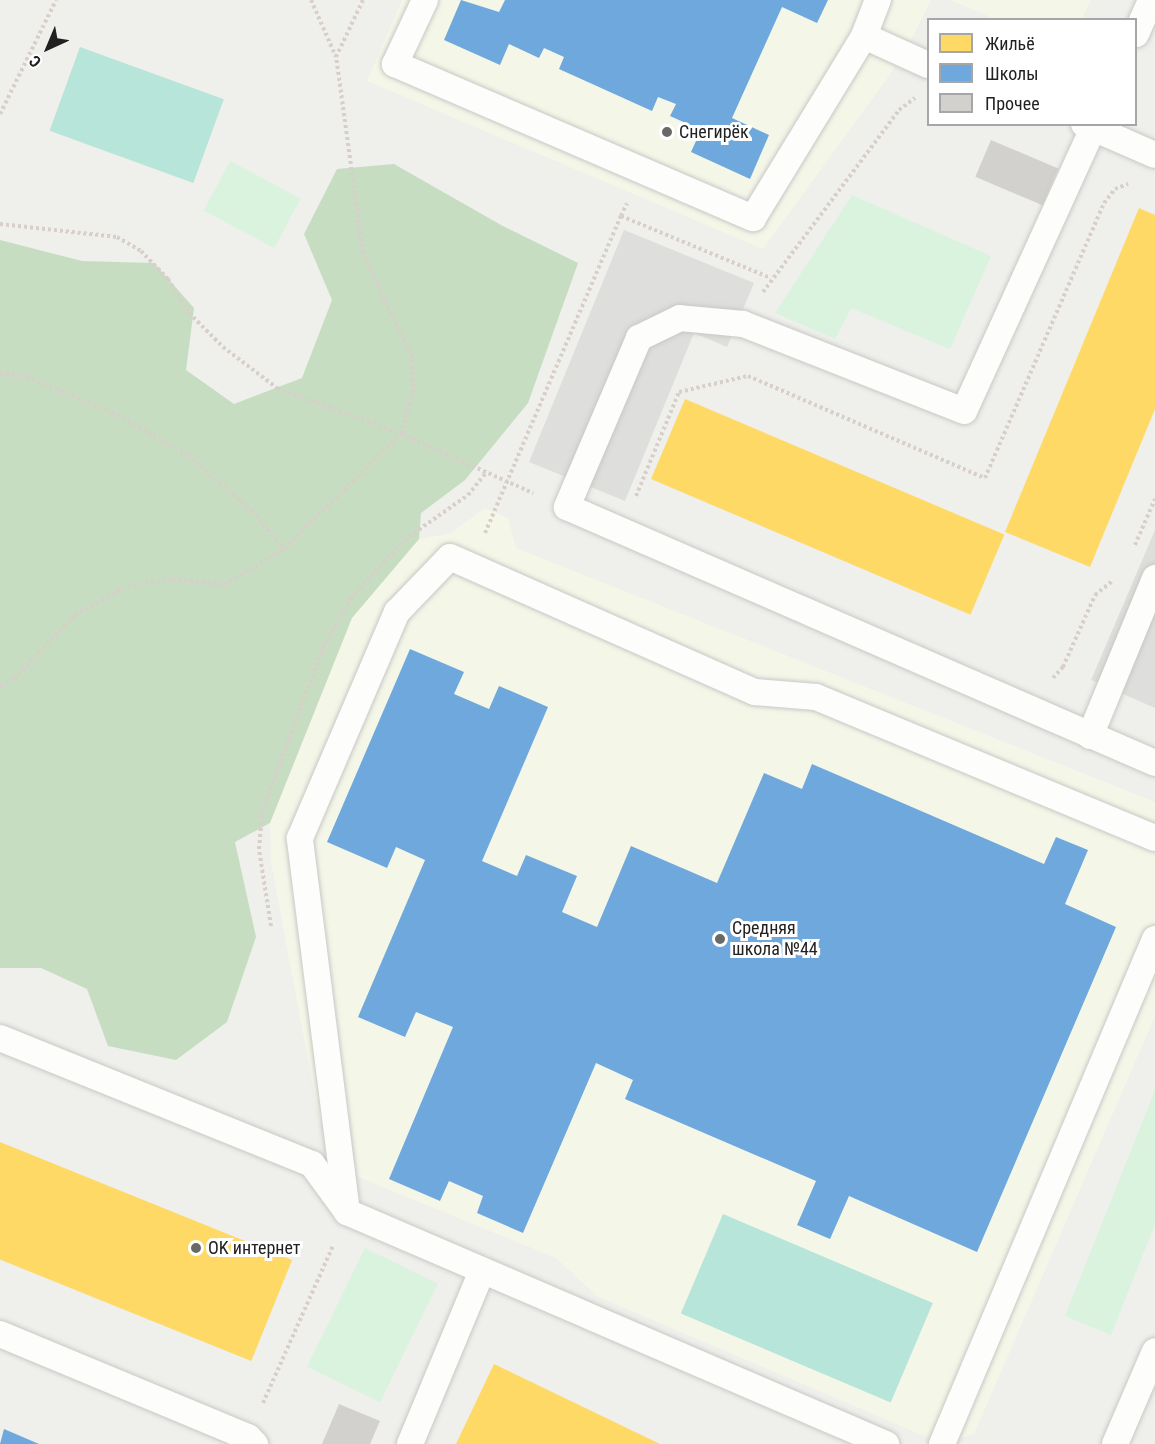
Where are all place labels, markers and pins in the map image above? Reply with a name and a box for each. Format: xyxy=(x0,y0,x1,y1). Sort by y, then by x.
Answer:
place label: Снегирёк xyxy=(679,121,749,143)
marker: Снегирёк xyxy=(660,125,674,139)
place label: Средняя школа №44 xyxy=(732,918,818,960)
marker: Средняя школа №44 xyxy=(713,932,727,946)
place label: OK интернет xyxy=(208,1237,301,1259)
marker: OK интернет xyxy=(189,1241,203,1255)

